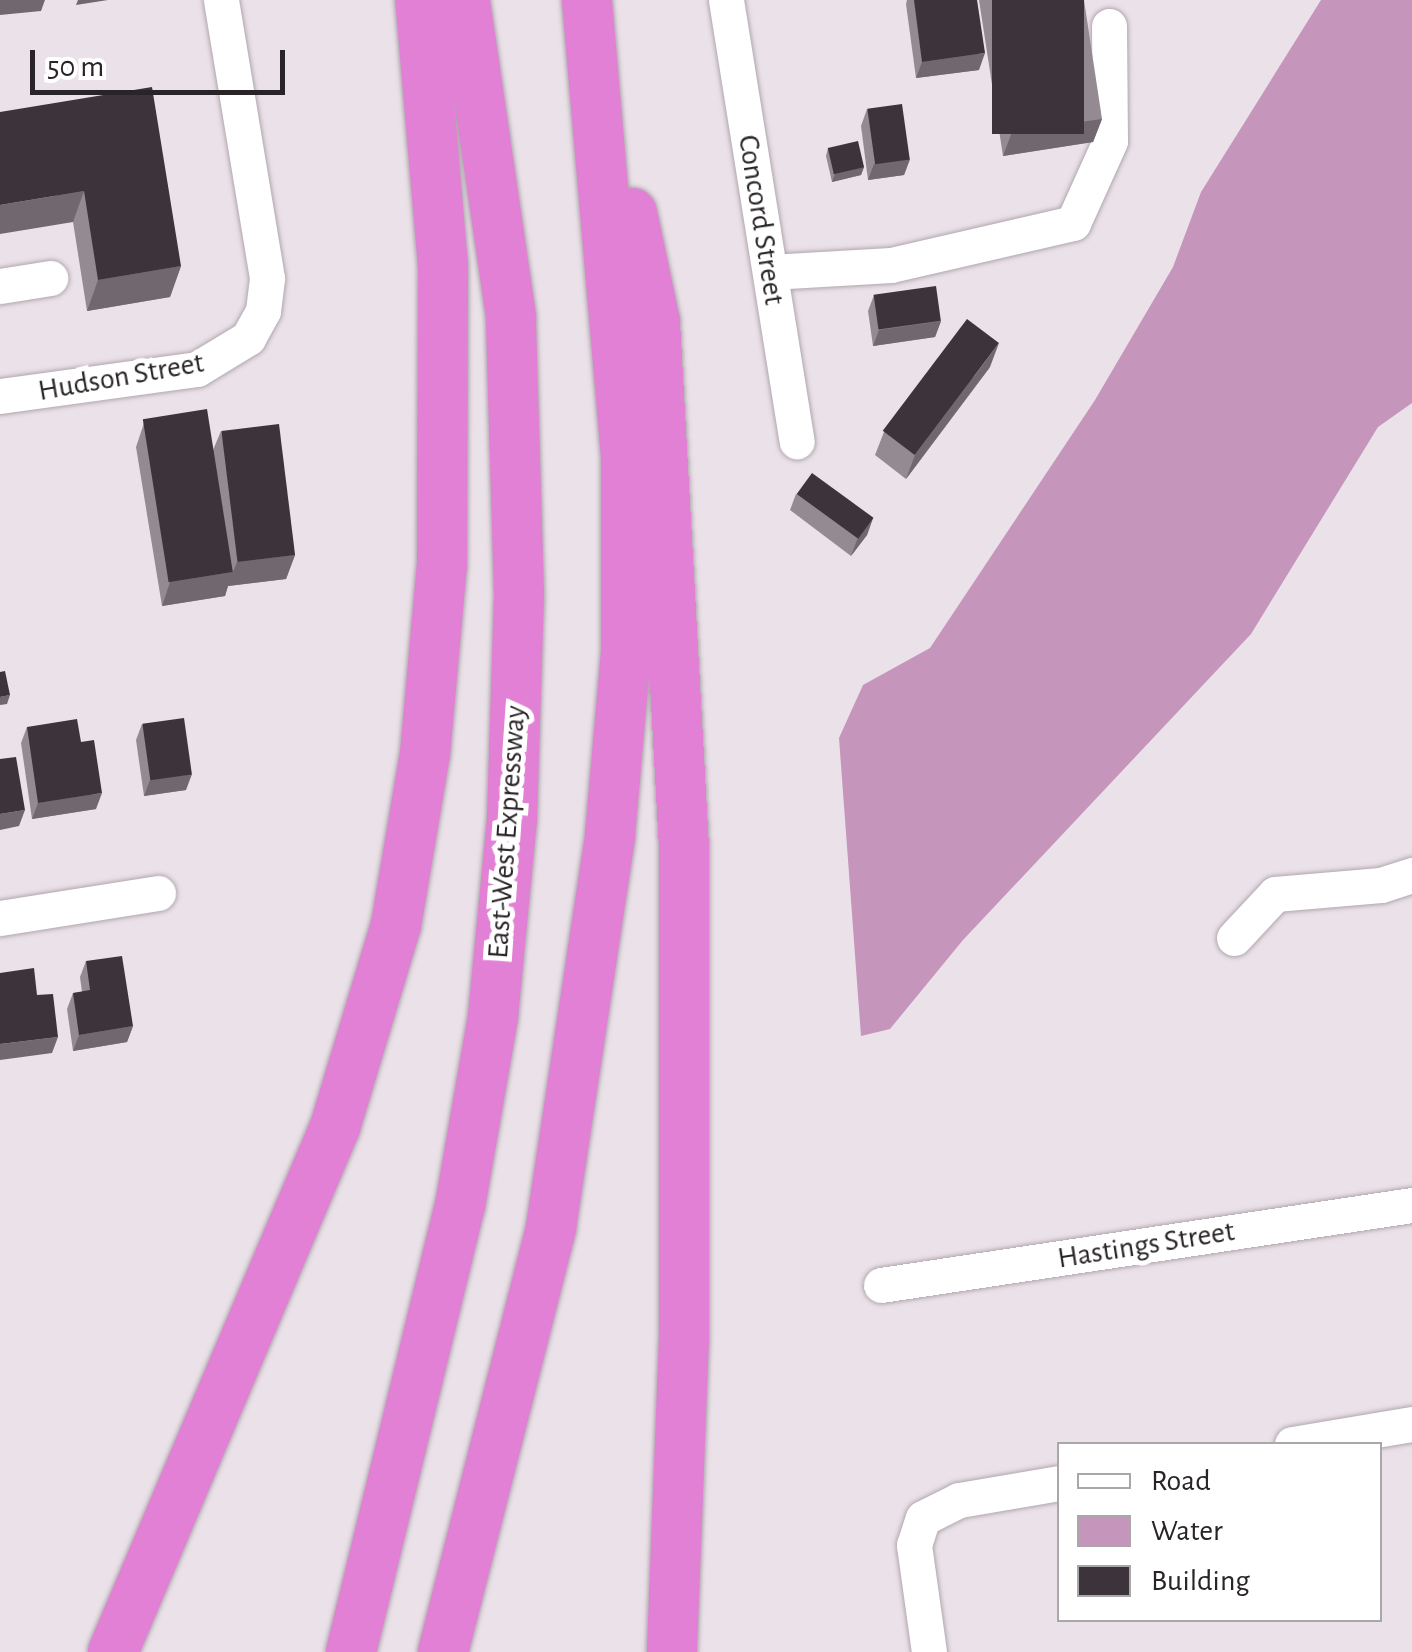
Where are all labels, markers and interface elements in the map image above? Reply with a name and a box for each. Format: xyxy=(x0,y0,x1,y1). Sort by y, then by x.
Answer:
scale bar xyxy=(35,30,290,92)
text: 50 m xyxy=(47,52,104,82)
street label: Concord Street xyxy=(730,132,792,308)
street label: Hudson Street xyxy=(35,345,207,409)
street label: East-West Expressway xyxy=(480,704,534,960)
street label: Hastings Street xyxy=(1055,1213,1237,1277)
legend xyxy=(1057,1442,1382,1622)
text: Road xyxy=(1151,1466,1211,1496)
text: Water xyxy=(1151,1516,1223,1546)
text: Building xyxy=(1151,1566,1250,1596)

